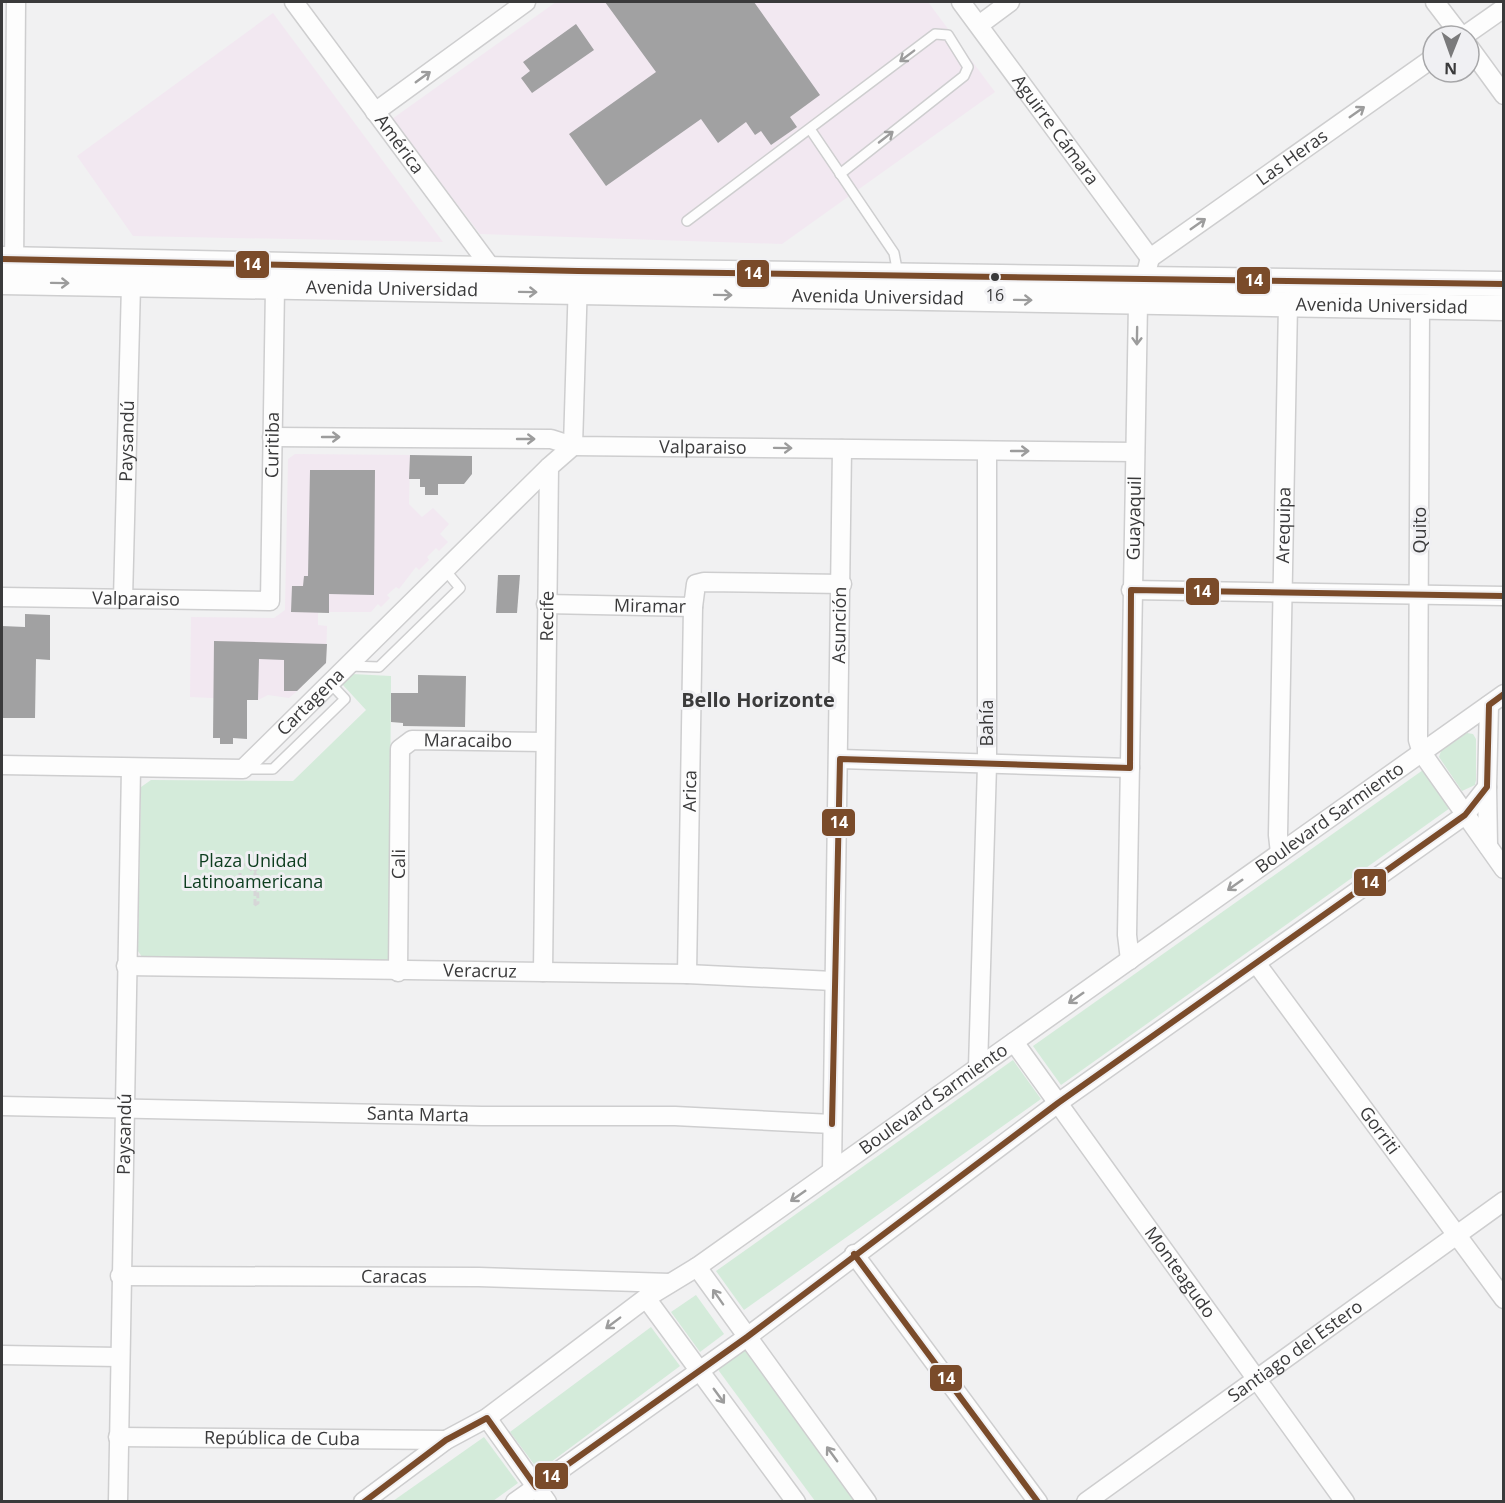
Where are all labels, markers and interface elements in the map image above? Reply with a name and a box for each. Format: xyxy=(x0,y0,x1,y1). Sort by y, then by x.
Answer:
north arrow xyxy=(1421,24,1481,84)
one-way arrow xyxy=(899,49,915,62)
text: N xyxy=(1444,58,1457,80)
street label: Aguirre Cámara xyxy=(1007,69,1105,189)
one-way arrow xyxy=(414,71,430,84)
one-way arrow xyxy=(1349,106,1365,118)
street label: América xyxy=(370,109,430,178)
street label: Las Heras xyxy=(1251,123,1332,190)
one-way arrow xyxy=(878,131,894,144)
one-way arrow xyxy=(1190,218,1206,231)
line badge: 14 xyxy=(235,250,270,279)
text: 14 xyxy=(243,253,261,275)
line badge: 14 xyxy=(736,259,770,288)
text: 14 xyxy=(744,262,762,284)
line badge: 14 xyxy=(1236,266,1271,295)
text: 14 xyxy=(1245,269,1263,291)
marker: 16 xyxy=(989,271,1001,283)
street label: Avenida Universidad xyxy=(306,274,478,301)
one-way arrow xyxy=(49,278,69,289)
street label: Avenida Universidad xyxy=(792,283,964,310)
place label: 16 xyxy=(986,284,1004,306)
one-way arrow xyxy=(517,286,537,298)
one-way arrow xyxy=(712,289,732,301)
street label: Avenida Universidad xyxy=(1296,291,1468,318)
one-way arrow xyxy=(1012,294,1032,306)
one-way arrow xyxy=(1131,325,1143,345)
street label: Paysandú xyxy=(113,400,139,482)
street label: Curitiba xyxy=(259,412,284,478)
one-way arrow xyxy=(320,431,340,443)
one-way arrow xyxy=(515,433,535,445)
street label: Valparaiso xyxy=(659,434,747,459)
one-way arrow xyxy=(772,442,792,454)
one-way arrow xyxy=(1009,445,1029,457)
street label: Guayaquil xyxy=(1121,476,1146,561)
street label: Arequipa xyxy=(1270,487,1296,564)
street label: Quito xyxy=(1407,507,1431,553)
line badge: 14 xyxy=(1185,577,1220,606)
text: 14 xyxy=(1193,580,1211,602)
street label: Valparaiso xyxy=(92,585,180,611)
street label: Asunción xyxy=(826,586,851,664)
street label: Recife xyxy=(534,591,559,641)
street label: Miramar xyxy=(614,592,687,618)
street label: Cartagena xyxy=(271,663,349,740)
district label: Bello Horizonte xyxy=(681,686,835,713)
street label: Bahía xyxy=(974,699,998,747)
street label: Maracaibo xyxy=(424,727,512,753)
street label: Boulevard Sarmiento xyxy=(1250,756,1408,878)
street label: Arica xyxy=(677,770,701,812)
line badge: 14 xyxy=(821,808,856,837)
text: 14 xyxy=(830,811,848,833)
park label: Plaza Unidad Latinoamericana xyxy=(183,848,323,893)
street label: Cali xyxy=(386,849,410,879)
line badge: 14 xyxy=(1353,868,1387,897)
text: 14 xyxy=(1361,871,1379,893)
one-way arrow xyxy=(1228,879,1244,891)
street label: Veracruz xyxy=(443,958,517,983)
one-way arrow xyxy=(1069,992,1085,1004)
street label: Boulevard Sarmiento xyxy=(854,1037,1012,1159)
street label: Paysandú xyxy=(111,1093,136,1175)
street label: Santa Marta xyxy=(367,1101,469,1127)
street label: Gorriti xyxy=(1355,1101,1406,1159)
one-way arrow xyxy=(790,1190,806,1202)
street label: Monteagudo xyxy=(1140,1221,1222,1322)
street label: Caracas xyxy=(361,1264,427,1288)
one-way arrow xyxy=(712,1289,724,1305)
street label: Santiago del Estero xyxy=(1222,1294,1367,1407)
one-way arrow xyxy=(606,1317,622,1329)
line badge: 14 xyxy=(929,1364,963,1392)
text: 14 xyxy=(937,1367,955,1389)
one-way arrow xyxy=(712,1387,725,1403)
street label: República de Cuba xyxy=(204,1425,360,1450)
one-way arrow xyxy=(826,1447,839,1463)
line badge: 14 xyxy=(534,1462,569,1490)
text: 14 xyxy=(542,1465,560,1487)

